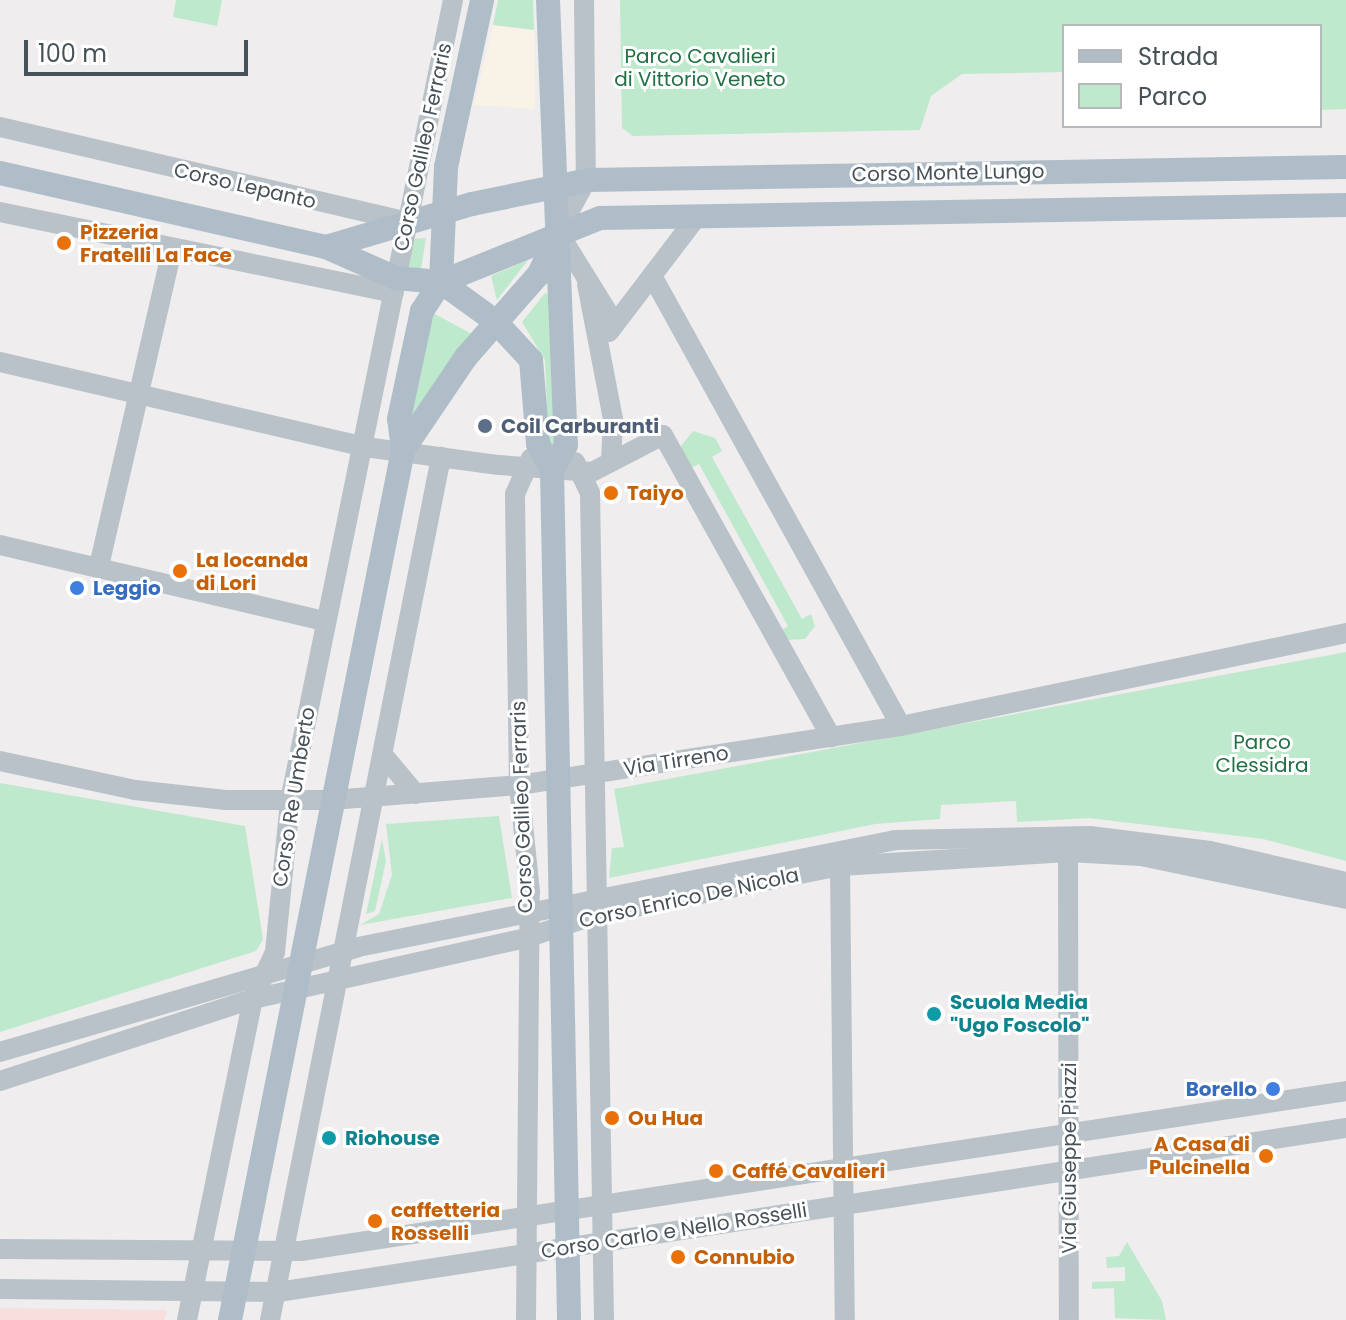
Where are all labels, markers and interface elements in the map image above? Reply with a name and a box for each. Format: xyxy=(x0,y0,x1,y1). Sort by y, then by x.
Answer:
scale bar xyxy=(28,24,252,74)
legend xyxy=(1062,24,1322,128)
text: 100 m xyxy=(38,37,107,70)
text: Strada xyxy=(1138,40,1218,73)
street label: Corso Galileo Ferraris xyxy=(389,41,457,253)
park label: Parco Cavalieri di Vittorio Veneto xyxy=(614,44,786,91)
text: Parco xyxy=(1138,80,1207,113)
street label: Corso Lepanto xyxy=(172,158,318,214)
street label: Corso Monte Lungo xyxy=(851,159,1045,187)
place label: Pizzeria Fratelli La Face xyxy=(80,220,232,267)
marker: Pizzeria Fratelli La Face xyxy=(55,234,73,252)
place label: Coil Carburanti xyxy=(501,414,659,438)
marker: Coil Carburanti xyxy=(476,417,494,435)
place label: Taiyo xyxy=(627,481,684,505)
marker: Taiyo xyxy=(602,484,620,502)
place label: La locanda di Lori xyxy=(196,548,308,595)
marker: La locanda di Lori xyxy=(171,562,189,580)
place label: Leggio xyxy=(93,576,161,600)
marker: Leggio xyxy=(68,579,86,597)
street label: Corso Galileo Ferraris xyxy=(506,700,538,914)
street label: Corso Re Umberto xyxy=(268,705,320,889)
park label: Parco Clessidra xyxy=(1215,731,1309,778)
street label: Via Tirreno xyxy=(622,741,730,781)
street label: Corso Enrico De Nicola xyxy=(577,863,801,933)
place label: Scuola Media "Ugo Foscolo" xyxy=(950,990,1089,1037)
marker: Scuola Media "Ugo Foscolo" xyxy=(925,1005,943,1023)
street label: Via Giuseppe Piazzi xyxy=(1057,1062,1081,1254)
place label: Borello xyxy=(1186,1077,1257,1101)
marker: Borello xyxy=(1264,1080,1282,1098)
place label: Ou Hua xyxy=(628,1106,703,1130)
marker: Ou Hua xyxy=(603,1109,621,1127)
place label: Riohouse xyxy=(345,1126,440,1150)
marker: Riohouse xyxy=(320,1129,338,1147)
place label: A Casa di Pulcinella xyxy=(1149,1132,1250,1179)
marker: A Casa di Pulcinella xyxy=(1257,1147,1275,1165)
place label: Caffé Cavalieri xyxy=(732,1159,885,1183)
marker: Caffé Cavalieri xyxy=(707,1162,725,1180)
place label: caffetteria Rosselli xyxy=(391,1198,500,1245)
street label: Corso Carlo e Nello Rosselli xyxy=(539,1198,809,1264)
marker: caffetteria Rosselli xyxy=(366,1212,384,1230)
place label: Connubio xyxy=(694,1245,795,1269)
marker: Connubio xyxy=(669,1248,687,1266)

